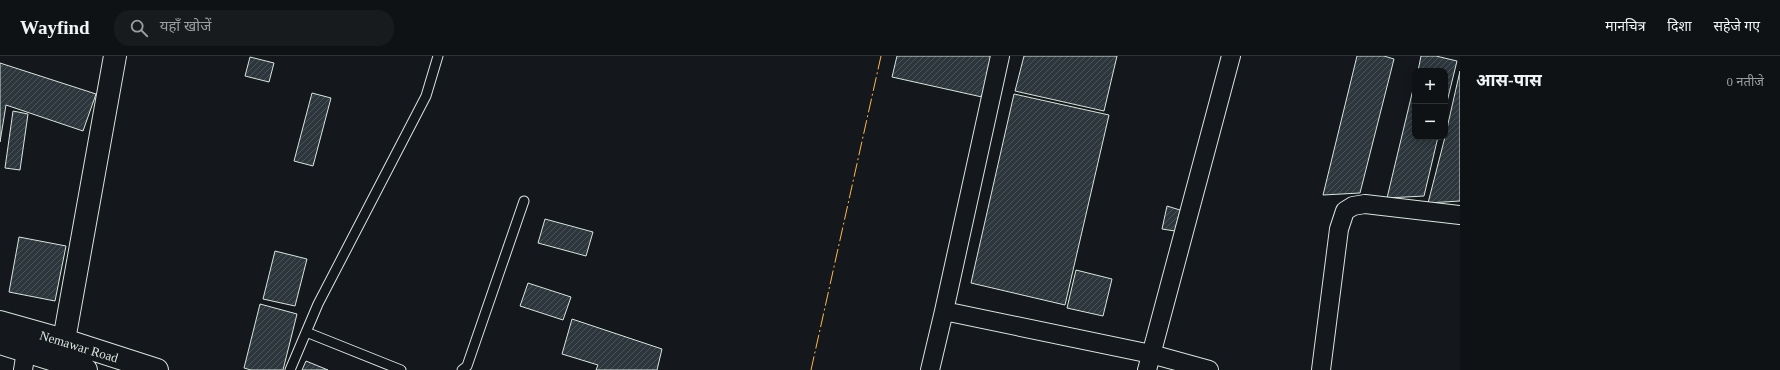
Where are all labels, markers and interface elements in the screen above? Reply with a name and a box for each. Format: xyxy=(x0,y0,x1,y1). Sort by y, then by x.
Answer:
search box xyxy=(114,10,394,46)
text: Wayfind xyxy=(20,17,90,38)
icon: search xyxy=(128,17,150,39)
text: यहाँ खोजें xyxy=(160,18,211,34)
text: मानचित्र xyxy=(1605,19,1645,34)
text: दिशा xyxy=(1667,19,1692,34)
text: सहेजे गए xyxy=(1714,19,1760,34)
map controls xyxy=(1412,68,1448,140)
button: + xyxy=(1412,68,1448,104)
text: आस-पास xyxy=(1476,71,1542,90)
text: 0 नतीजे xyxy=(1727,74,1764,89)
button: − xyxy=(1412,104,1448,140)
street label: Nemawar Road xyxy=(38,327,120,366)

